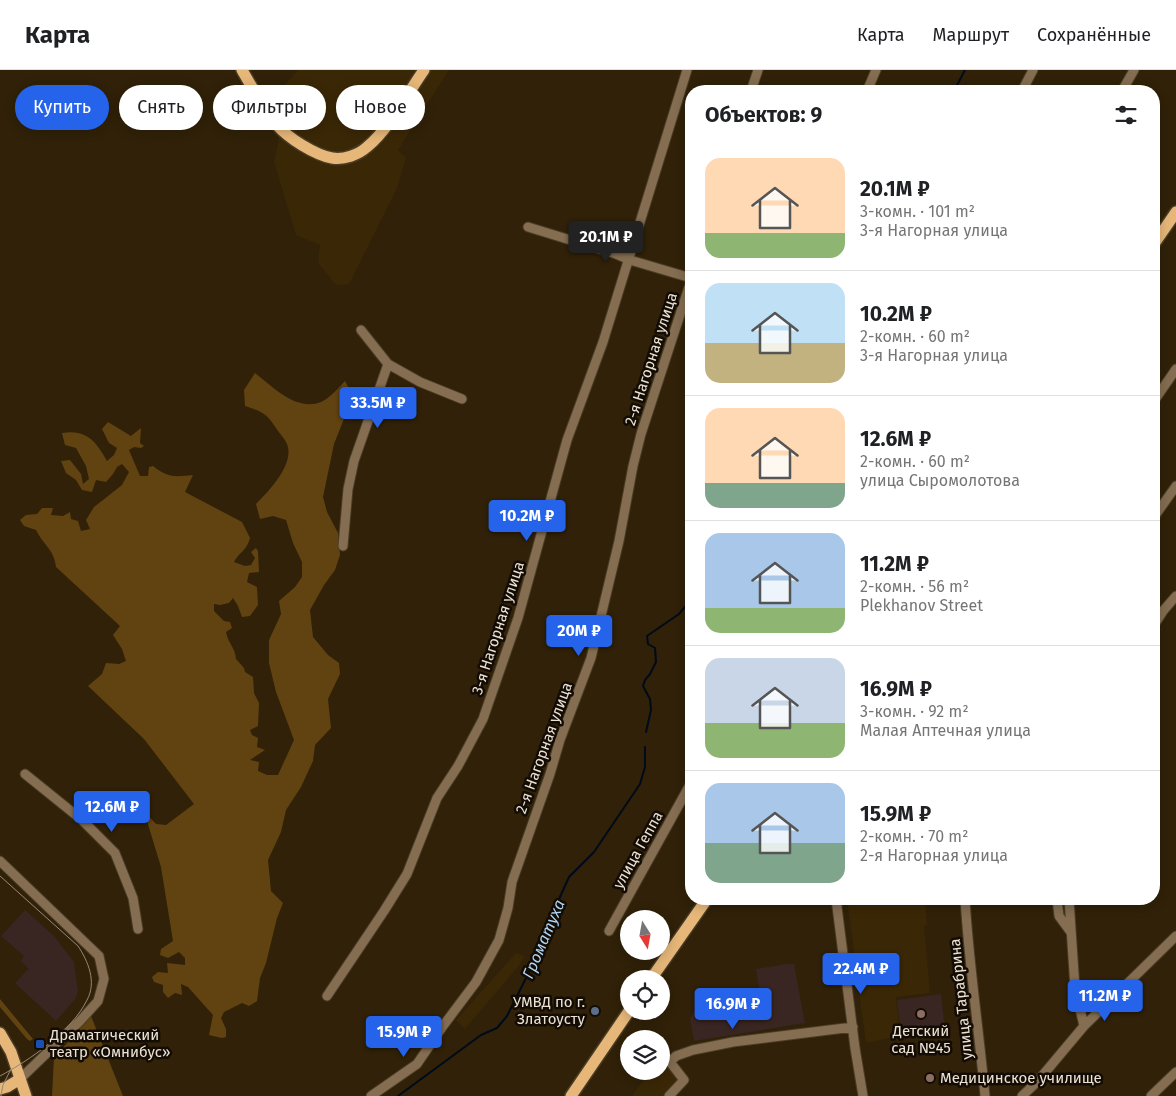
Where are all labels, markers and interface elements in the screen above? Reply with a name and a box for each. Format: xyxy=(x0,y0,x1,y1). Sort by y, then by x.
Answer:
text: Карта xyxy=(25,21,90,49)
text: Карта xyxy=(857,24,905,46)
text: Маршрут xyxy=(933,24,1009,46)
text: Сохранённые xyxy=(1037,24,1151,46)
chip: Купить xyxy=(15,85,109,130)
chip: Снять xyxy=(119,85,203,130)
chip: Фильтры xyxy=(213,85,326,130)
chip: Новое xyxy=(336,85,425,130)
icon: filters xyxy=(1112,101,1140,129)
text: Объектов: 9 xyxy=(705,102,822,128)
text: 20.1M ₽ xyxy=(860,176,930,202)
icon: home xyxy=(745,178,805,238)
text: 3-комн. · 101 m² xyxy=(860,202,975,221)
pin: 20.1M ₽ xyxy=(560,220,652,263)
text: 3-я Нагорная улица xyxy=(860,221,1008,240)
text: 20.1M ₽ xyxy=(579,227,633,246)
street label: 2-я Нагорная улица xyxy=(621,290,681,428)
text: 10.2M ₽ xyxy=(860,301,932,327)
icon: home xyxy=(745,303,805,363)
text: 2-комн. · 60 m² xyxy=(860,327,970,346)
text: 3-я Нагорная улица xyxy=(860,346,1008,365)
pin: 33.5M ₽ xyxy=(332,386,424,429)
text: 33.5M ₽ xyxy=(350,393,406,412)
text: 12.6M ₽ xyxy=(860,426,931,452)
icon: home xyxy=(745,428,805,488)
text: 2-комн. · 60 m² xyxy=(860,452,970,471)
text: улица Сыромолотова xyxy=(860,471,1020,490)
pin: 10.2M ₽ xyxy=(481,500,573,542)
text: 10.2M ₽ xyxy=(500,506,554,525)
text: 11.2M ₽ xyxy=(860,551,929,577)
icon: home xyxy=(745,553,805,613)
street label: 3-я Нагорная улица xyxy=(468,559,528,697)
text: 2-комн. · 56 m² xyxy=(860,577,969,596)
text: Plekhanov Street xyxy=(860,596,983,615)
pin: 20M ₽ xyxy=(544,614,614,657)
text: 20M ₽ xyxy=(557,621,601,640)
text: 16.9M ₽ xyxy=(860,676,932,702)
icon: home xyxy=(745,678,805,738)
street label: 2-я Нагорная улица xyxy=(512,680,576,816)
text: 3-комн. · 92 m² xyxy=(860,702,969,721)
text: Малая Аптечная улица xyxy=(860,721,1031,740)
pin: 12.6M ₽ xyxy=(66,790,158,833)
text: 12.6M ₽ xyxy=(85,797,139,816)
text: 15.9M ₽ xyxy=(860,801,931,827)
icon: home xyxy=(745,803,805,863)
street label: улица Геппа xyxy=(609,808,667,892)
text: 2-комн. · 70 m² xyxy=(860,827,968,846)
text: 2-я Нагорная улица xyxy=(860,846,1008,865)
water label: Громатуха xyxy=(518,897,569,982)
north arrow xyxy=(620,910,670,960)
map controls xyxy=(620,910,670,1080)
street label: улица Тарабрина xyxy=(946,938,976,1060)
pin: 22.4M ₽ xyxy=(815,952,907,995)
text: 22.4M ₽ xyxy=(834,959,888,978)
button: locate xyxy=(620,970,670,1020)
pin: 11.2M ₽ xyxy=(1059,980,1151,1022)
text: 11.2M ₽ xyxy=(1079,986,1131,1005)
pin: 16.9M ₽ xyxy=(687,988,779,1030)
place label: УМВД по г. Златоусту xyxy=(513,993,586,1028)
text: 16.9M ₽ xyxy=(706,994,760,1013)
marker: УМВД по г. Златоусту xyxy=(589,1005,601,1017)
marker: Детский сад №45 xyxy=(915,1008,927,1020)
pin: 15.9M ₽ xyxy=(358,1016,450,1058)
text: 15.9M ₽ xyxy=(377,1022,431,1041)
place label: Детский сад №45 xyxy=(891,1022,951,1057)
place label: Драматический театр «Омнибус» xyxy=(49,1026,171,1061)
button: layers xyxy=(620,1030,670,1080)
marker: Драматический театр «Омнибус» xyxy=(34,1038,46,1050)
place label: Медицинское училище xyxy=(940,1069,1102,1087)
marker: Медицинское училище xyxy=(924,1072,936,1084)

